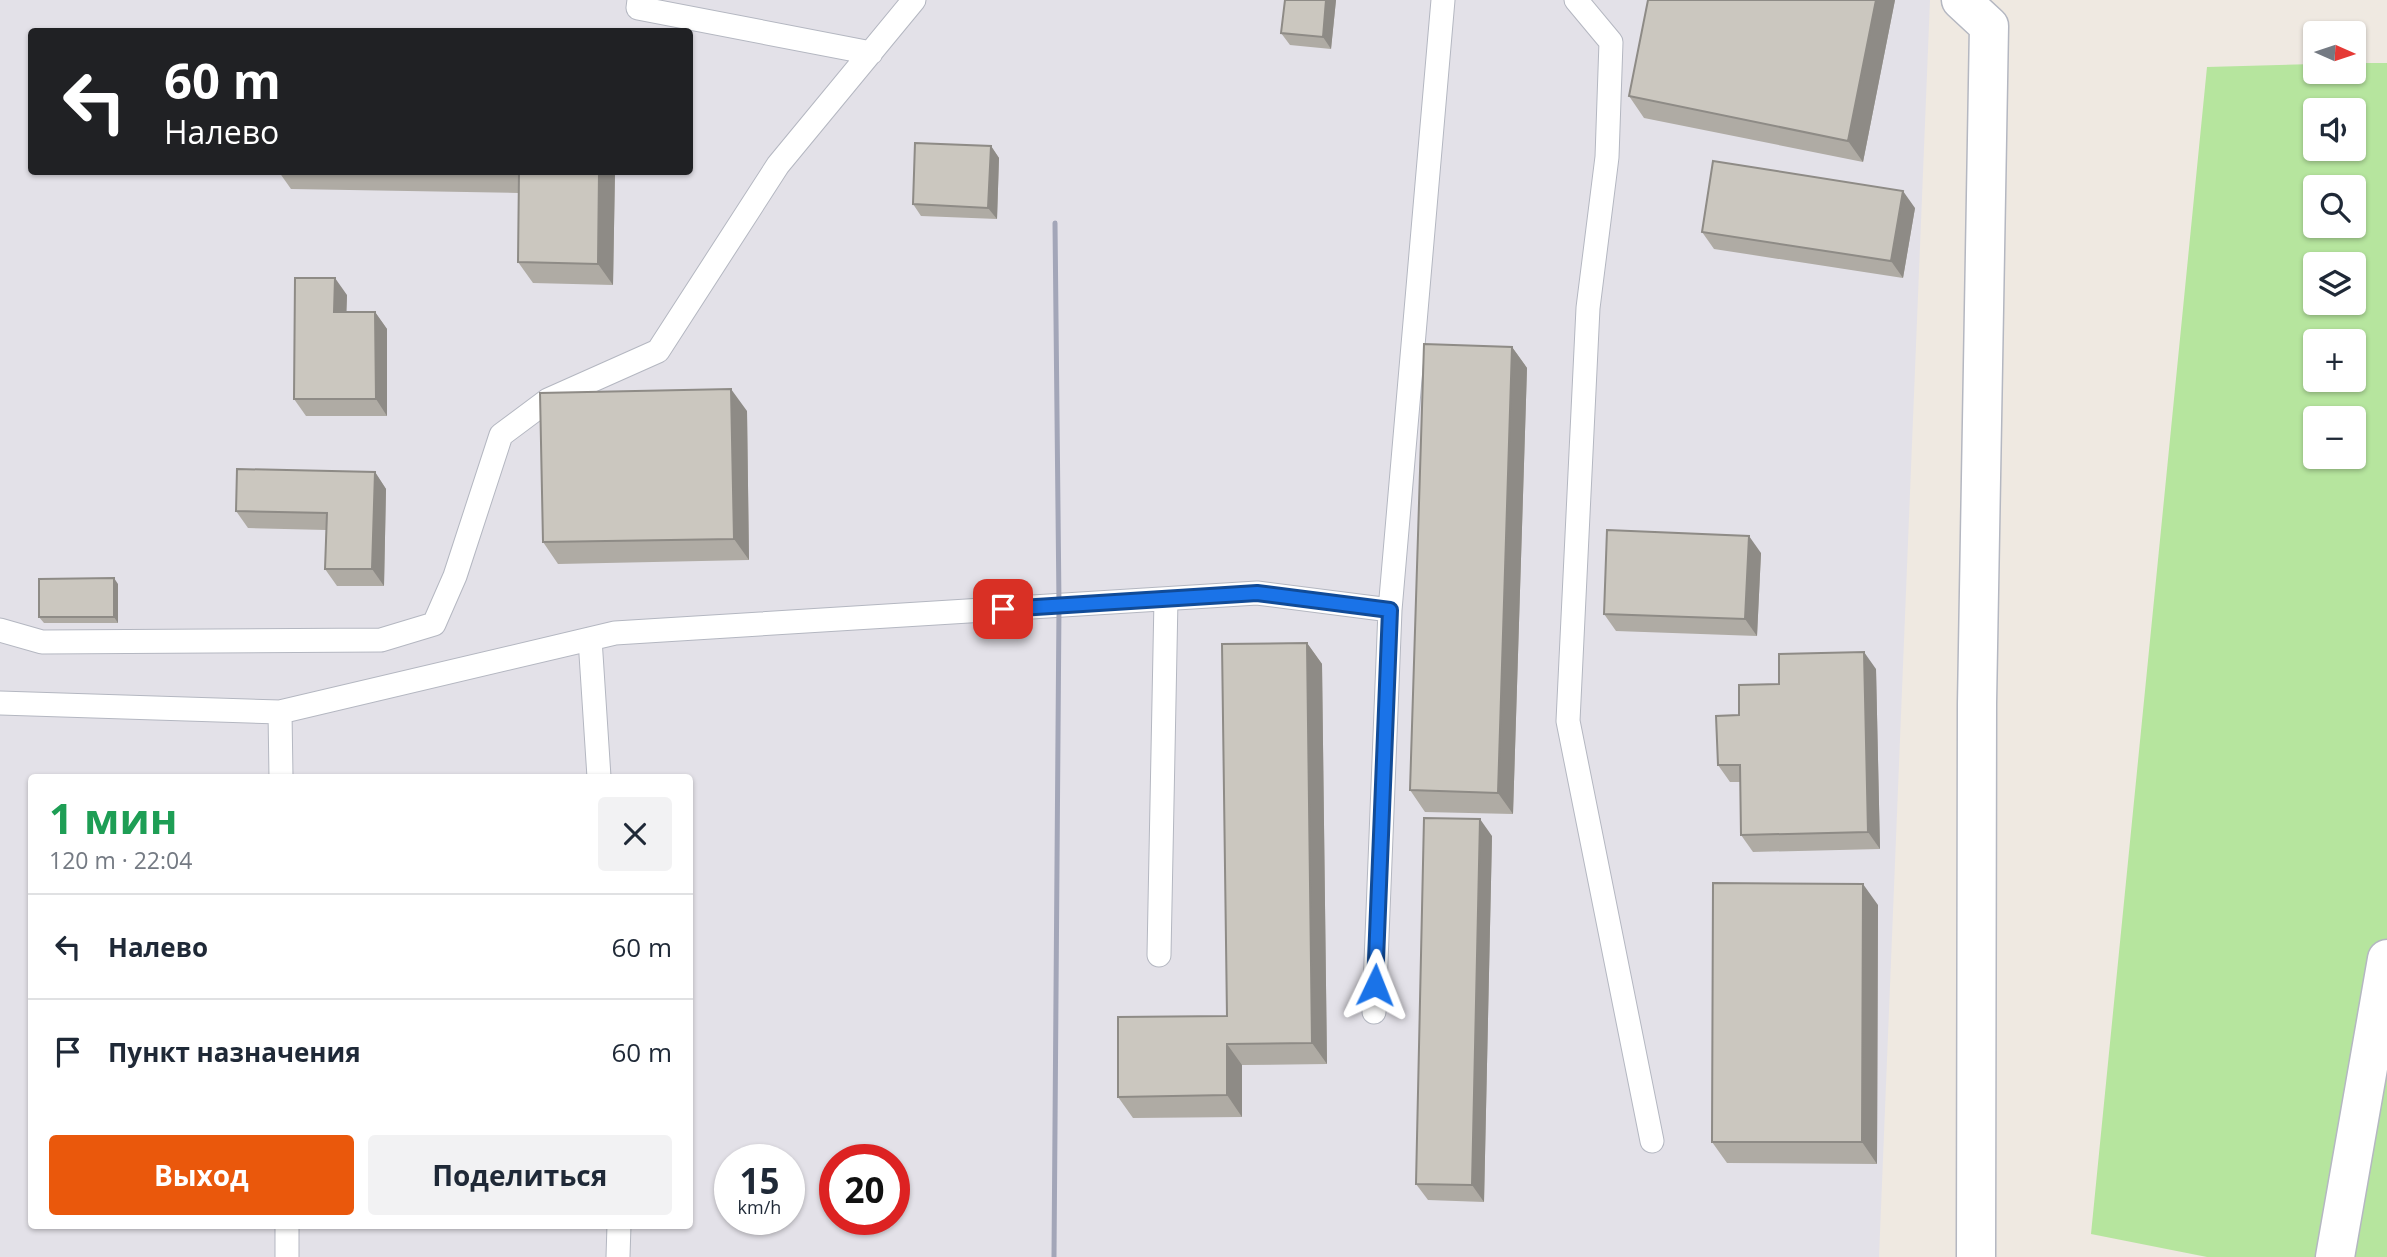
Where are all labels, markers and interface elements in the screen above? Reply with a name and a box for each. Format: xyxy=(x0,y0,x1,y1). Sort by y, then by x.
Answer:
north arrow xyxy=(2303,21,2366,84)
map controls xyxy=(2303,21,2366,469)
text: 60 m xyxy=(164,47,281,113)
icon: left xyxy=(49,56,140,147)
button: sound xyxy=(2303,98,2366,161)
text: Налево xyxy=(164,110,279,153)
button: search xyxy=(2303,175,2366,238)
button: layers xyxy=(2303,252,2366,315)
button: + xyxy=(2303,329,2366,392)
button: − xyxy=(2303,406,2366,469)
pin xyxy=(973,579,1033,639)
icon: arrive xyxy=(984,590,1022,628)
text: 1 мин xyxy=(49,789,177,846)
button: close xyxy=(598,797,672,871)
text: 120 m · 22:04 xyxy=(49,844,192,876)
icon: left xyxy=(49,928,87,966)
text: Налево xyxy=(108,929,208,965)
text: 60 m xyxy=(611,929,672,965)
position arrow xyxy=(1338,948,1412,1022)
icon: arrive xyxy=(49,1033,87,1071)
text: Пункт назначения xyxy=(108,1034,361,1070)
text: 60 m xyxy=(611,1034,672,1070)
button: Выход xyxy=(49,1135,354,1215)
button: Поделиться xyxy=(368,1135,672,1215)
speed limit sign: 20 xyxy=(819,1144,910,1235)
text: 15 xyxy=(739,1157,780,1204)
text: km/h xyxy=(738,1195,781,1219)

